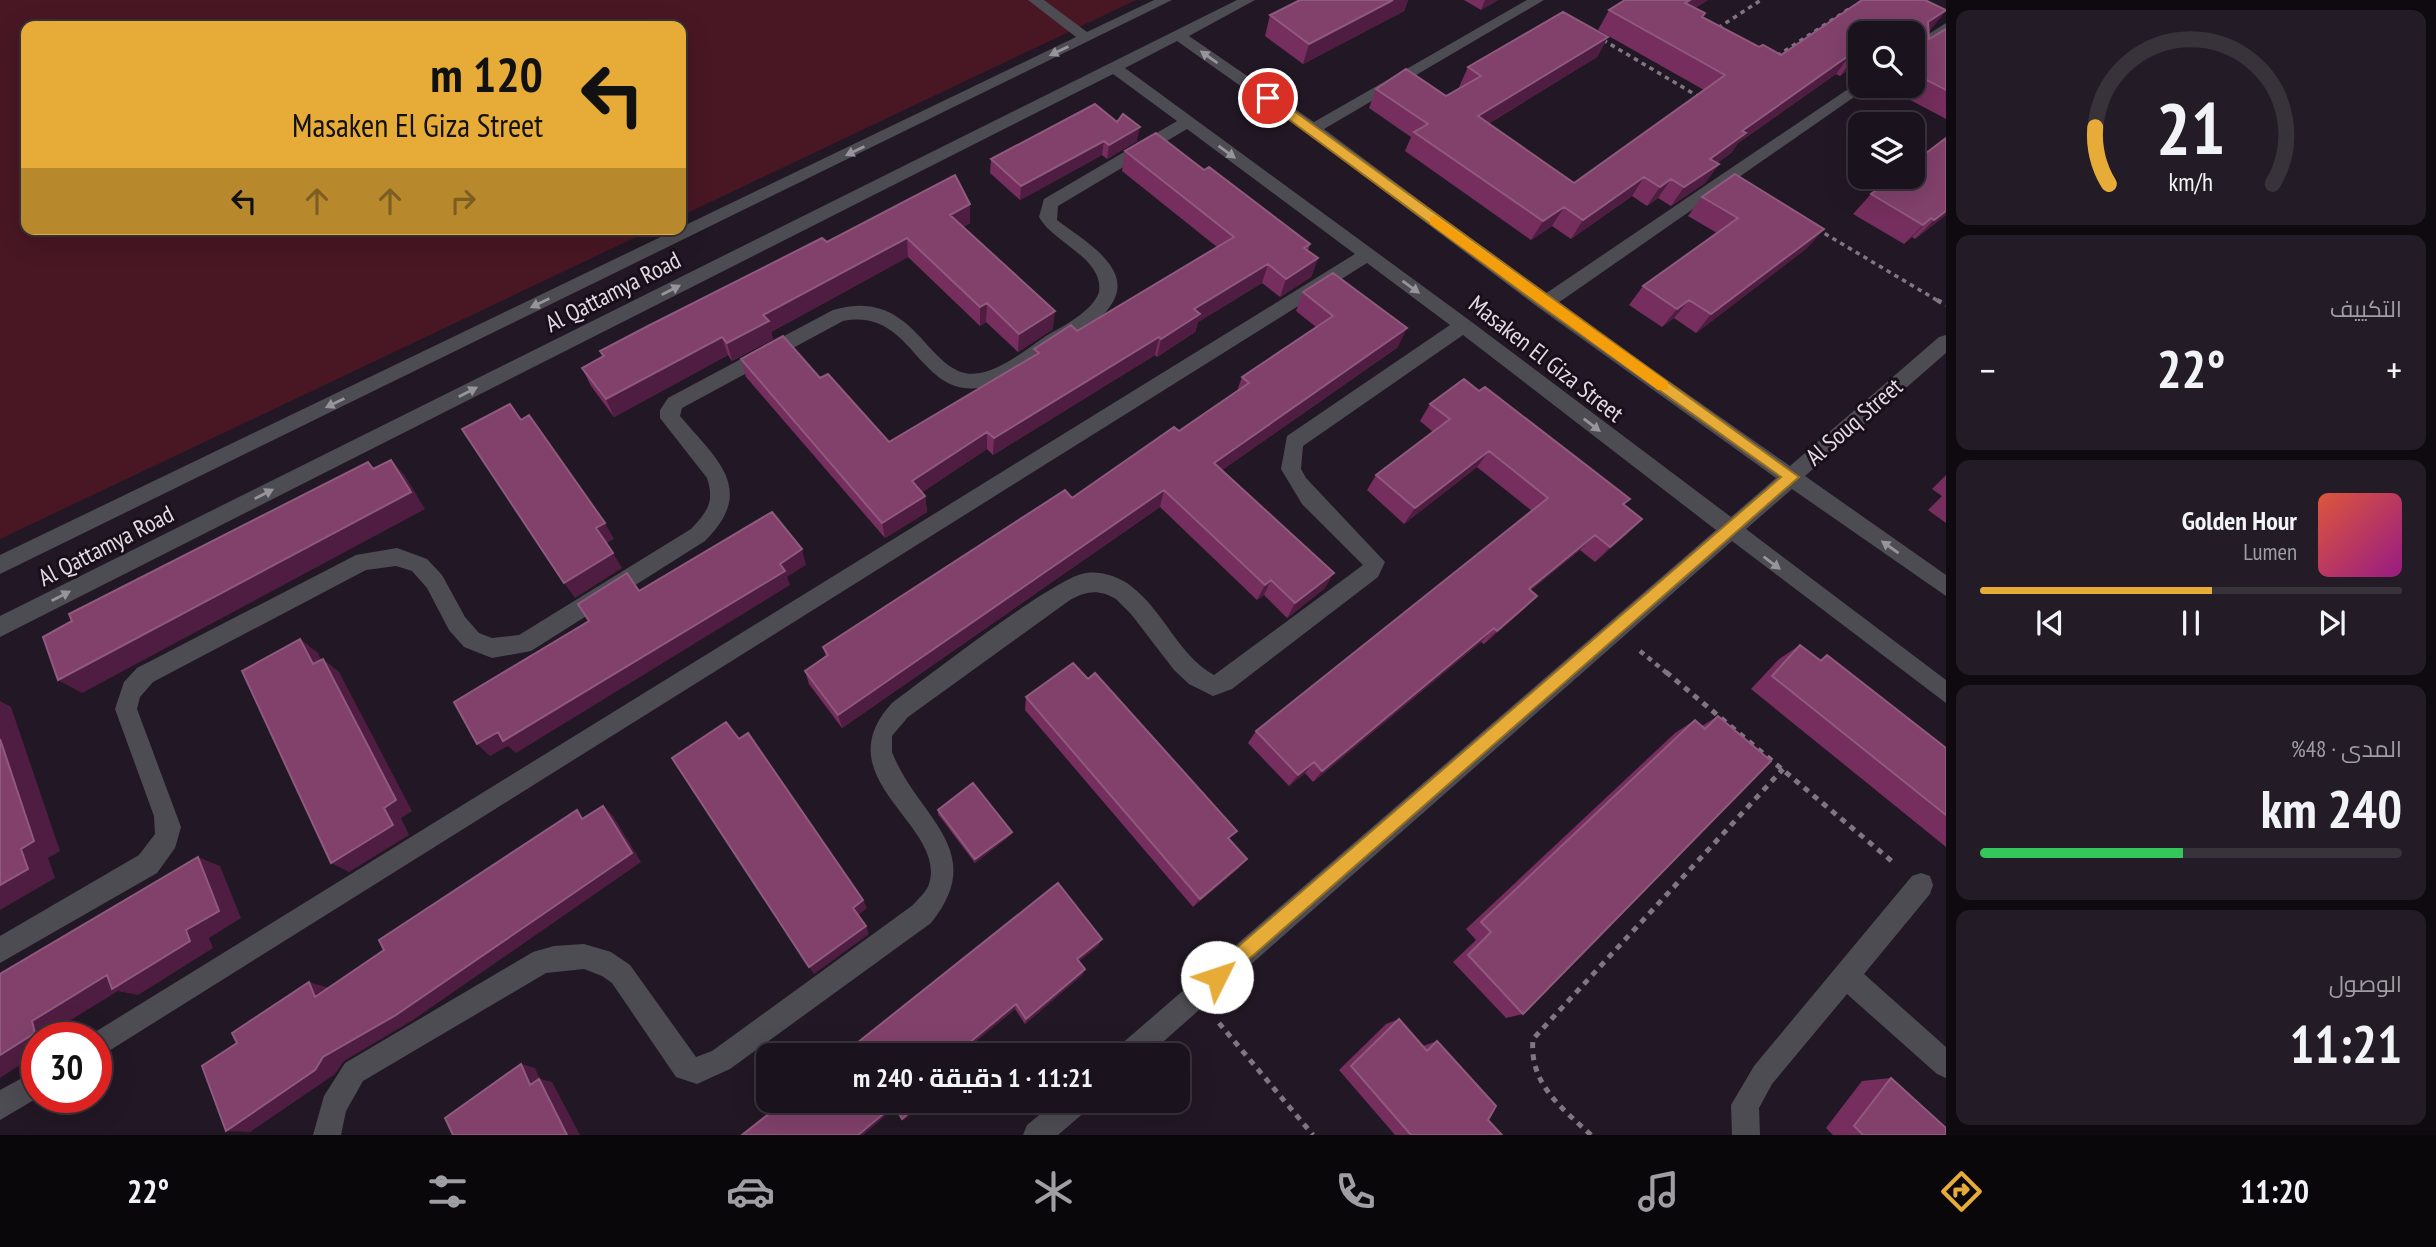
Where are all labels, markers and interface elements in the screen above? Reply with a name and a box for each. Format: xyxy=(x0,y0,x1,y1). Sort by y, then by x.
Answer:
map controls xyxy=(1848,21,1925,189)
button: search xyxy=(1848,21,1925,98)
text: 120 m xyxy=(430,42,543,106)
one-way arrow xyxy=(1049,46,1069,57)
icon: left xyxy=(567,49,658,140)
one-way arrow xyxy=(1199,51,1218,64)
pin xyxy=(1238,68,1298,128)
icon: arrive xyxy=(1249,79,1287,117)
text: 21 xyxy=(2156,80,2226,174)
text: Masaken El Giza Street xyxy=(292,104,543,146)
button: layers xyxy=(1848,112,1925,189)
one-way arrow xyxy=(845,145,865,156)
one-way arrow xyxy=(1218,145,1236,159)
text: km/h xyxy=(2169,165,2213,197)
icon: left xyxy=(225,182,263,220)
icon: ahead xyxy=(298,182,336,220)
icon: ahead xyxy=(371,182,409,220)
icon: right xyxy=(444,182,482,220)
street label: Al Qattamya Road xyxy=(540,244,686,339)
one-way arrow xyxy=(1401,280,1420,294)
one-way arrow xyxy=(661,284,681,295)
street label: Masaken El Giza Street xyxy=(1463,288,1630,429)
text: التكييف xyxy=(2330,294,2402,323)
one-way arrow xyxy=(530,298,550,309)
text: 22° xyxy=(2157,335,2225,402)
text: − xyxy=(1980,345,1996,394)
text: + xyxy=(2386,345,2402,394)
street label: Al Souq Street xyxy=(1799,371,1909,472)
one-way arrow xyxy=(458,387,478,399)
one-way arrow xyxy=(325,397,345,408)
one-way arrow xyxy=(1582,417,1600,432)
one-way arrow xyxy=(254,489,274,500)
street label: Al Qattamya Road xyxy=(33,498,179,593)
text: Golden Hour xyxy=(2182,504,2297,537)
text: Lumen xyxy=(2243,537,2297,566)
one-way arrow xyxy=(1881,540,1899,554)
one-way arrow xyxy=(1763,556,1781,570)
one-way arrow xyxy=(51,591,71,602)
icon: previous xyxy=(2031,604,2069,642)
icon: pause xyxy=(2172,604,2210,642)
icon: next xyxy=(2313,604,2351,642)
text: المدى · 48% xyxy=(2291,734,2402,763)
text: 240 km xyxy=(2261,775,2402,842)
position arrow xyxy=(1180,940,1254,1014)
text: الوصول xyxy=(2329,969,2402,998)
text: 11:21 xyxy=(2290,1010,2402,1077)
speed limit sign: 30 xyxy=(21,1022,112,1113)
text: 11:21 · 1 دقيقة · 240 m xyxy=(853,1061,1093,1094)
icon: filters xyxy=(423,1167,472,1216)
icon: car xyxy=(726,1167,775,1216)
icon: climate xyxy=(1029,1167,1078,1216)
icon: phone xyxy=(1331,1167,1380,1216)
icon: music xyxy=(1634,1167,1683,1216)
icon: directions xyxy=(1937,1167,1986,1216)
text: 22° xyxy=(127,1170,169,1212)
text: 11:20 xyxy=(2240,1170,2309,1212)

